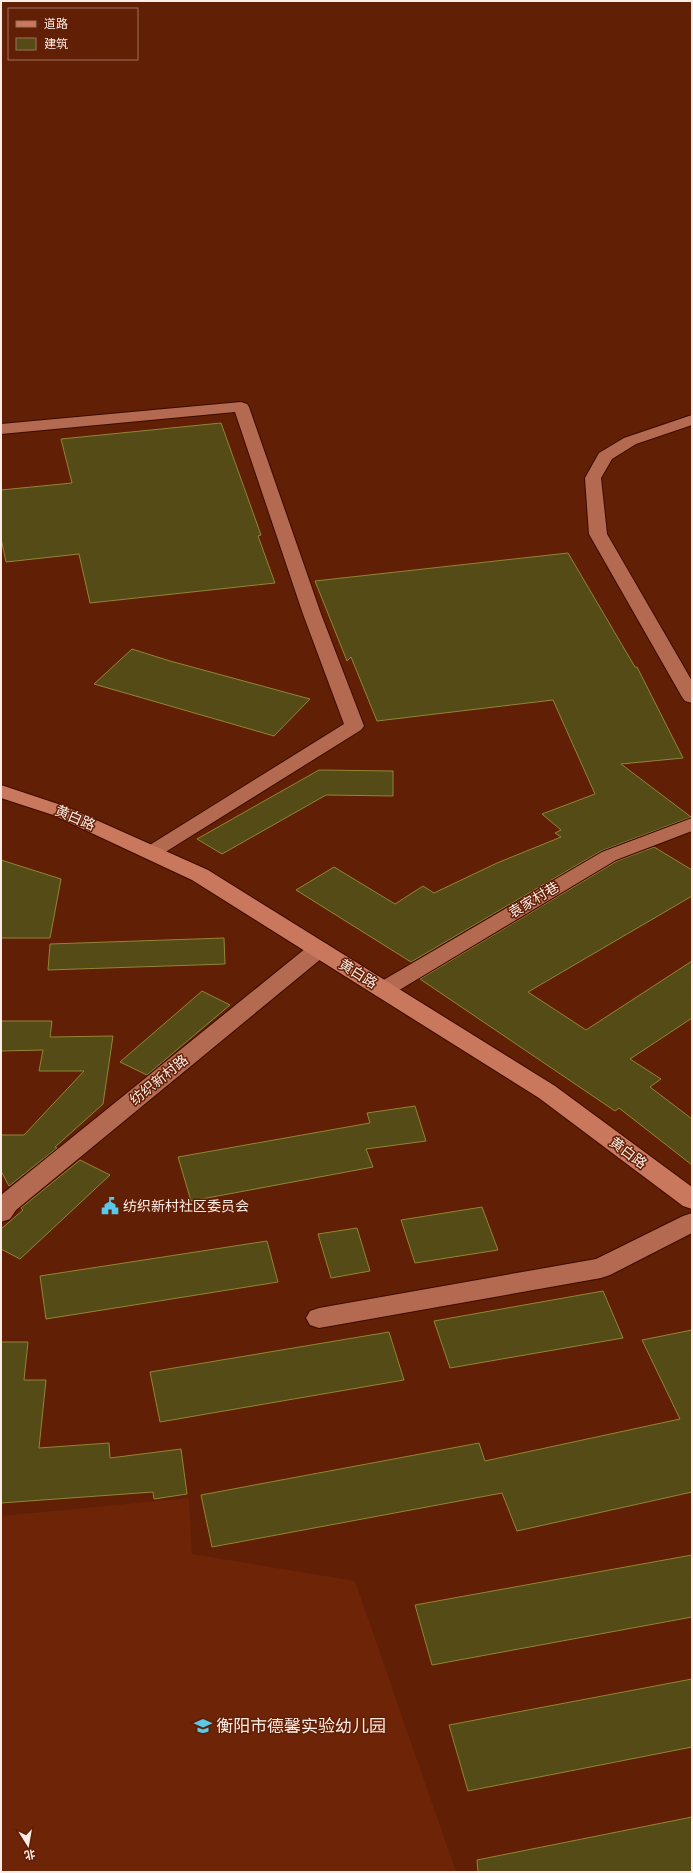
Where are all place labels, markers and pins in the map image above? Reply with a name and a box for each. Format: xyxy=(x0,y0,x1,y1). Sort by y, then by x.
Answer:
public building icon: 纺织新村社区委员会 xyxy=(100,1196,120,1216)
place label: 纺织新村社区委员会 xyxy=(123,1198,249,1215)
school or university icon: 衡阳市德馨实验幼儿园 xyxy=(193,1716,213,1736)
place label: 衡阳市德馨实验幼儿园 xyxy=(216,1716,386,1736)

